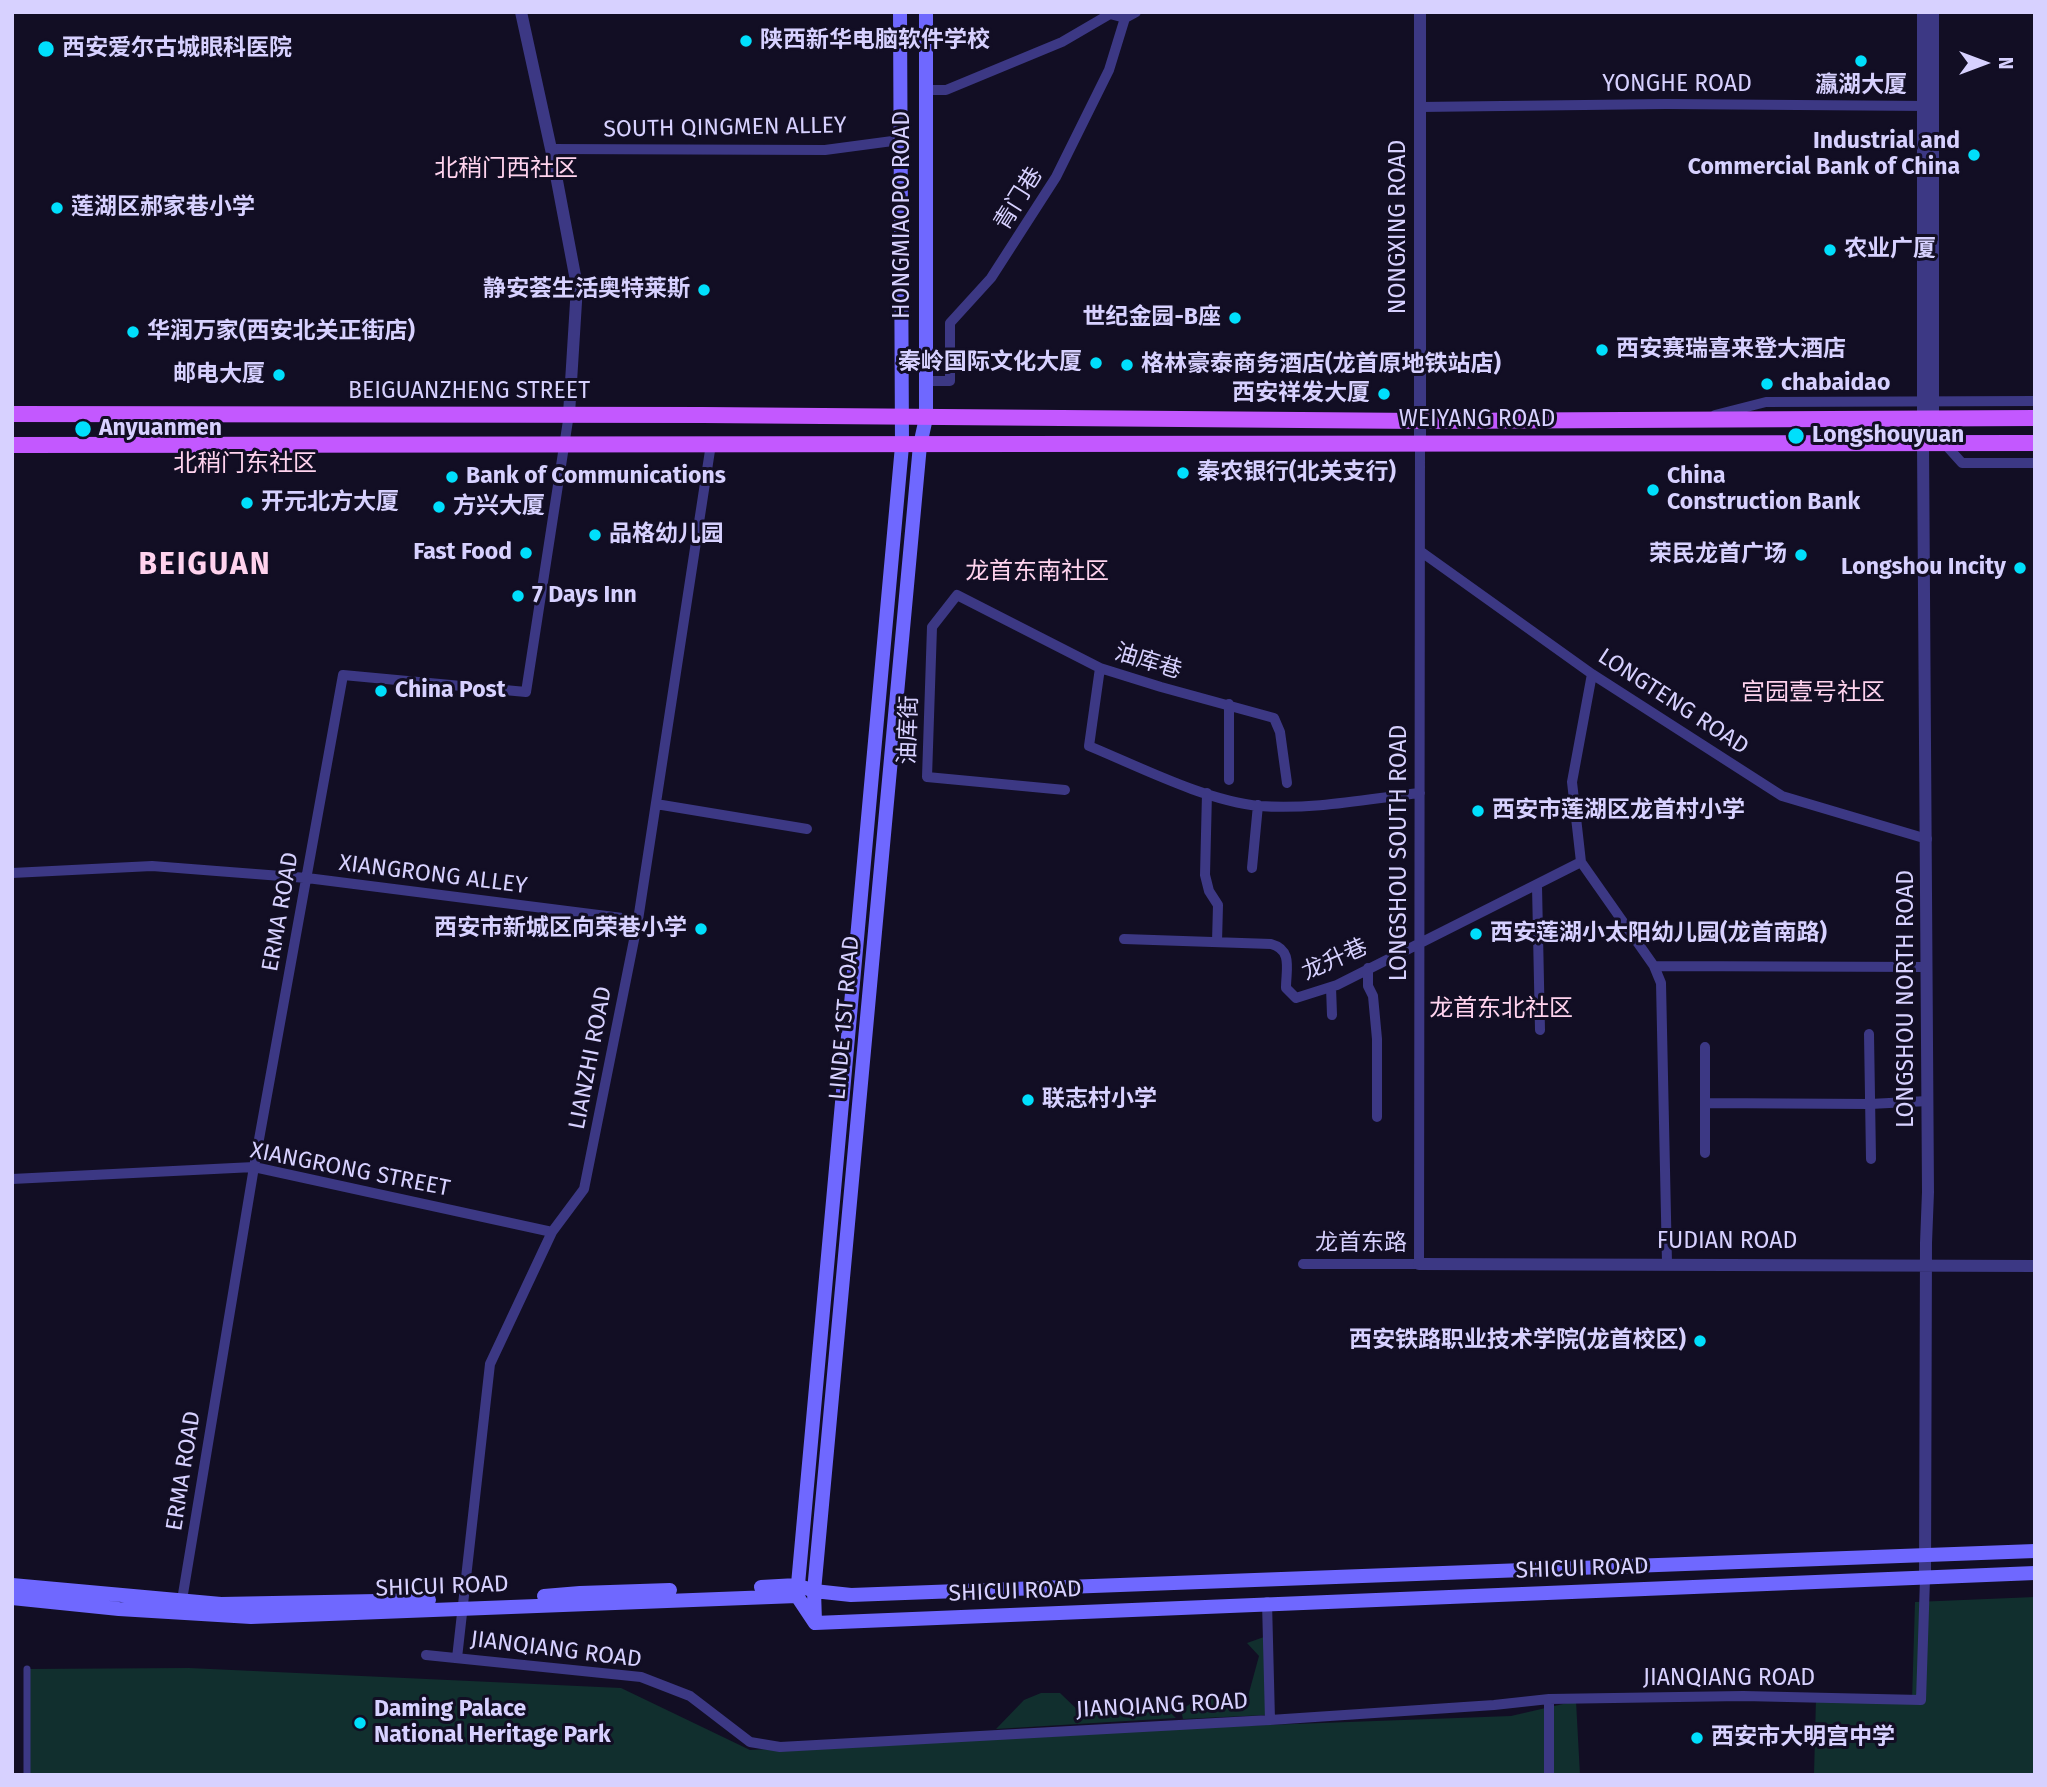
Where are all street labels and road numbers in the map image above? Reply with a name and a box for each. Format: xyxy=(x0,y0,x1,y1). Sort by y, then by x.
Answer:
street label: YONGHE ROAD xyxy=(1602,71,1752,99)
street label: HONGMIAOPO ROAD xyxy=(889,111,917,319)
street label: SOUTH QINGMEN ALLEY xyxy=(603,112,847,144)
street label: NONGXING ROAD xyxy=(1385,140,1413,314)
street label: 青门巷 xyxy=(989,162,1049,236)
street label: BEIGUANZHENG STREET xyxy=(348,378,590,406)
street label: WEIYANG ROAD xyxy=(1399,406,1555,434)
street label: 油库巷 xyxy=(1111,639,1185,685)
street label: LONGTENG ROAD xyxy=(1593,643,1753,761)
street label: 油库街 xyxy=(894,695,924,765)
street label: LONGSHOU SOUTH ROAD xyxy=(1386,725,1414,981)
street label: ERMA ROAD xyxy=(257,850,305,974)
street label: XIANGRONG ALLEY xyxy=(337,850,529,900)
street label: LONGSHOU NORTH ROAD xyxy=(1893,870,1921,1128)
street label: 龙升巷 xyxy=(1298,933,1372,987)
street label: LINDE 1ST ROAD xyxy=(824,935,866,1101)
street label: LIANZHI ROAD xyxy=(564,984,618,1132)
street label: XIANGRONG STREET xyxy=(248,1137,452,1203)
street label: FUDIAN ROAD xyxy=(1657,1228,1797,1256)
street label: 龙首东路 xyxy=(1315,1230,1407,1258)
street label: ERMA ROAD xyxy=(161,1409,207,1533)
street label: SHICUI ROAD xyxy=(1515,1553,1649,1585)
street label: SHICUI ROAD xyxy=(375,1571,509,1603)
street label: SHICUI ROAD xyxy=(948,1576,1082,1608)
street label: JIANQIANG ROAD xyxy=(469,1626,643,1674)
street label: JIANQIANG ROAD xyxy=(1643,1665,1815,1693)
street label: JIANQIANG ROAD xyxy=(1075,1688,1249,1724)

